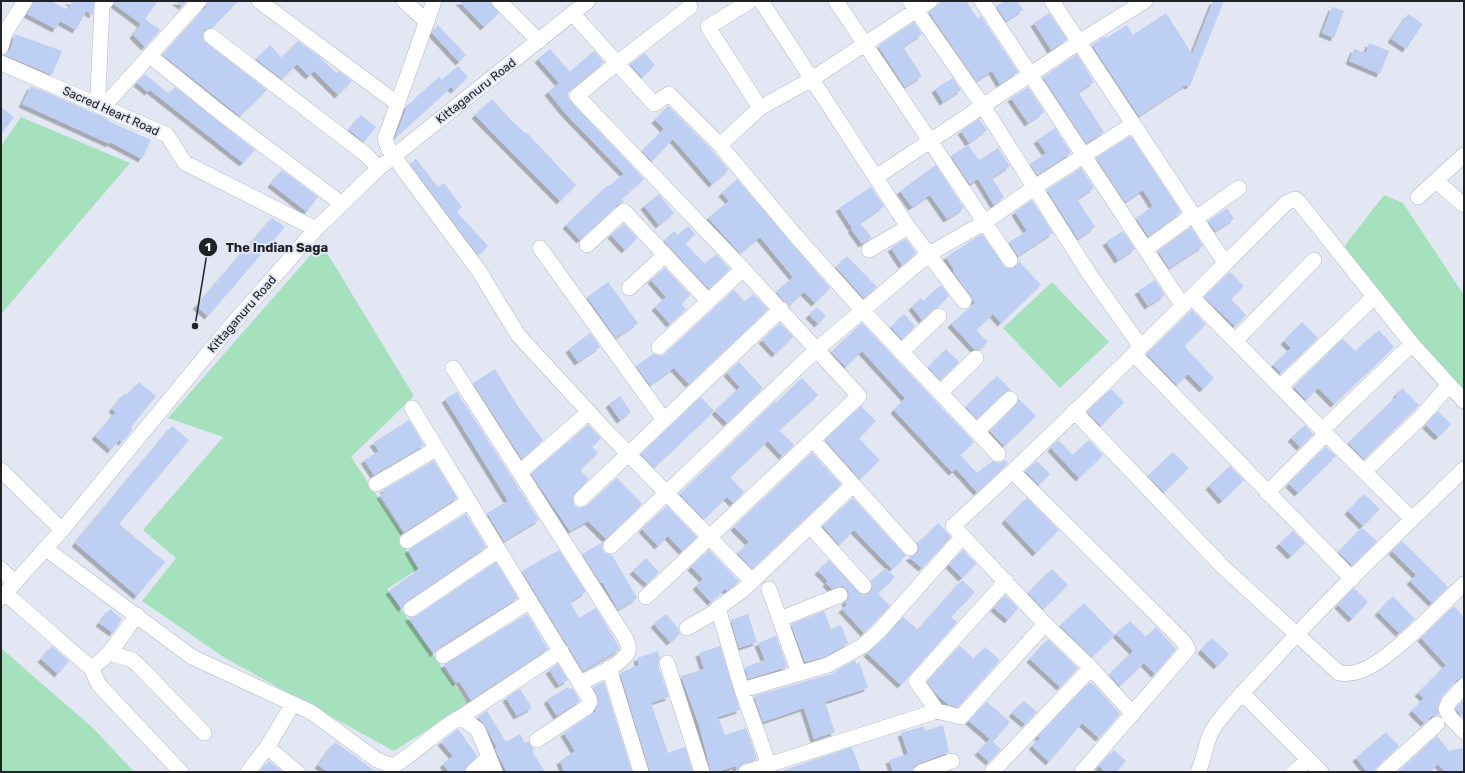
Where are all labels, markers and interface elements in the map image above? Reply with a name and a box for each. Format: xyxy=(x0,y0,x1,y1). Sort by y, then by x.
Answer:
street label: Kittaganuru Road xyxy=(433,55,519,127)
street label: Sacred Heart Road xyxy=(60,83,162,139)
callout: The Indian Saga xyxy=(198,235,337,260)
text: 1 xyxy=(205,240,211,254)
text: The Indian Saga xyxy=(226,240,328,255)
street label: Kittaganuru Road xyxy=(205,273,279,355)

